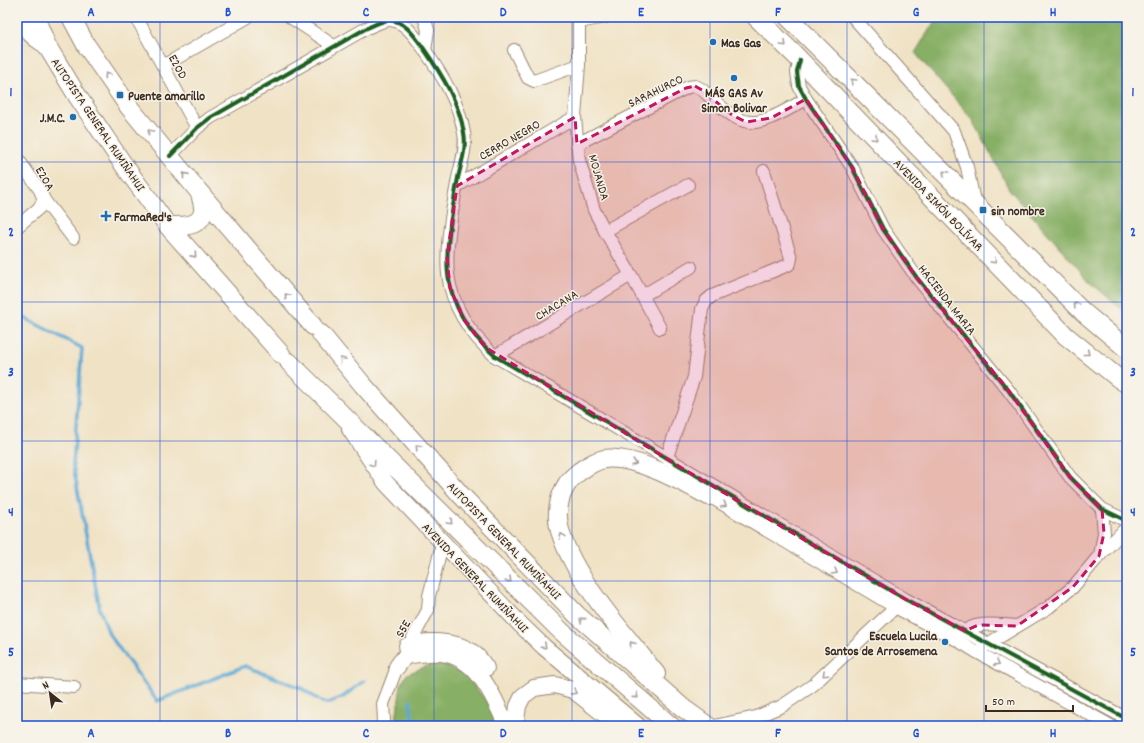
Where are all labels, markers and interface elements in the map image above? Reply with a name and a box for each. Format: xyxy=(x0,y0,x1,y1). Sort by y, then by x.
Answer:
text: A xyxy=(87,4,95,23)
text: B xyxy=(225,4,231,23)
text: C xyxy=(363,4,370,23)
text: D xyxy=(500,4,507,23)
text: E xyxy=(638,4,645,23)
text: F xyxy=(775,4,781,23)
text: G xyxy=(913,4,920,23)
text: H xyxy=(1050,4,1057,23)
place label: Mas Gas xyxy=(721,35,762,54)
marker: Mas Gas xyxy=(708,37,718,47)
one-way arrow xyxy=(779,40,787,47)
street label: E20D xyxy=(162,52,191,83)
street label: AUTOPISTA GENERAL RUMIÑAHUI xyxy=(45,55,149,196)
street label: SARAHURCO xyxy=(625,71,687,114)
one-way arrow xyxy=(104,72,111,79)
marker: MÁS GAS Av Simon Bolivar xyxy=(729,73,739,83)
one-way arrow xyxy=(850,78,858,86)
text: 1 xyxy=(10,84,13,103)
text: 1 xyxy=(1132,84,1135,103)
place label: MÁS GAS Av Simon Bolivar xyxy=(701,85,768,119)
place label: Puente amarillo xyxy=(128,88,205,107)
marker: Puente amarillo xyxy=(115,90,125,100)
place label: J.M.C. xyxy=(40,110,65,129)
marker: J.M.C. xyxy=(68,112,78,122)
street label: CERRO NEGRO xyxy=(476,116,544,166)
one-way arrow xyxy=(147,129,154,136)
one-way arrow xyxy=(870,133,878,141)
street label: MOJANDA xyxy=(582,152,613,203)
street label: AVENIDA SIMÓN BOLÍVAR xyxy=(888,155,987,256)
street label: E20A xyxy=(29,163,59,195)
one-way arrow xyxy=(942,170,950,178)
one-way arrow xyxy=(182,172,189,179)
place label: sin nombre xyxy=(991,203,1045,222)
marker: sin nombre xyxy=(978,205,988,215)
place label: FarmaRed's xyxy=(114,209,172,228)
marker: FarmaRed's xyxy=(101,211,111,221)
text: 2 xyxy=(8,224,14,243)
text: 2 xyxy=(1130,224,1136,243)
one-way arrow xyxy=(189,250,196,257)
one-way arrow xyxy=(989,256,997,264)
street label: HACIENDA MARIA xyxy=(912,261,980,340)
street label: CHACANA xyxy=(532,286,582,326)
one-way arrow xyxy=(284,293,292,301)
one-way arrow xyxy=(1073,302,1081,310)
one-way arrow xyxy=(1082,348,1089,355)
one-way arrow xyxy=(339,357,346,364)
text: 3 xyxy=(8,364,14,383)
text: 3 xyxy=(1130,364,1136,383)
one-way arrow xyxy=(415,444,422,451)
one-way arrow xyxy=(630,458,637,467)
one-way arrow xyxy=(368,460,376,467)
street label: AUTOPISTA GENERAL RUMIÑAHUI xyxy=(442,478,565,605)
one-way arrow xyxy=(720,500,727,508)
text: 4 xyxy=(8,504,14,523)
text: 4 xyxy=(1130,504,1136,523)
one-way arrow xyxy=(445,517,453,525)
street label: AVENIDA GENERAL RUMIÑAHUI xyxy=(416,519,532,638)
one-way arrow xyxy=(558,532,567,539)
one-way arrow xyxy=(831,567,839,574)
one-way arrow xyxy=(504,575,512,583)
street label: S5E xyxy=(392,617,417,642)
one-way arrow xyxy=(579,617,587,625)
place label: Escuela Lucila Santos de Arrosemena xyxy=(825,628,938,662)
marker: Escuela Lucila Santos de Arrosemena xyxy=(940,637,950,647)
one-way arrow xyxy=(630,641,637,648)
one-way arrow xyxy=(539,642,547,649)
text: 5 xyxy=(8,644,14,663)
text: 5 xyxy=(1130,644,1136,663)
one-way arrow xyxy=(993,659,1000,666)
one-way arrow xyxy=(822,669,830,676)
north arrow xyxy=(30,673,70,713)
text: N xyxy=(40,678,53,694)
scale bar xyxy=(986,687,1073,713)
one-way arrow xyxy=(570,688,577,695)
one-way arrow xyxy=(631,691,638,698)
text: 50 m xyxy=(992,694,1015,711)
text: A xyxy=(87,725,95,743)
text: B xyxy=(225,725,231,743)
text: C xyxy=(363,725,370,743)
text: D xyxy=(500,725,507,743)
text: E xyxy=(638,725,645,743)
text: F xyxy=(775,725,781,743)
text: G xyxy=(913,725,920,743)
text: H xyxy=(1050,725,1057,743)

